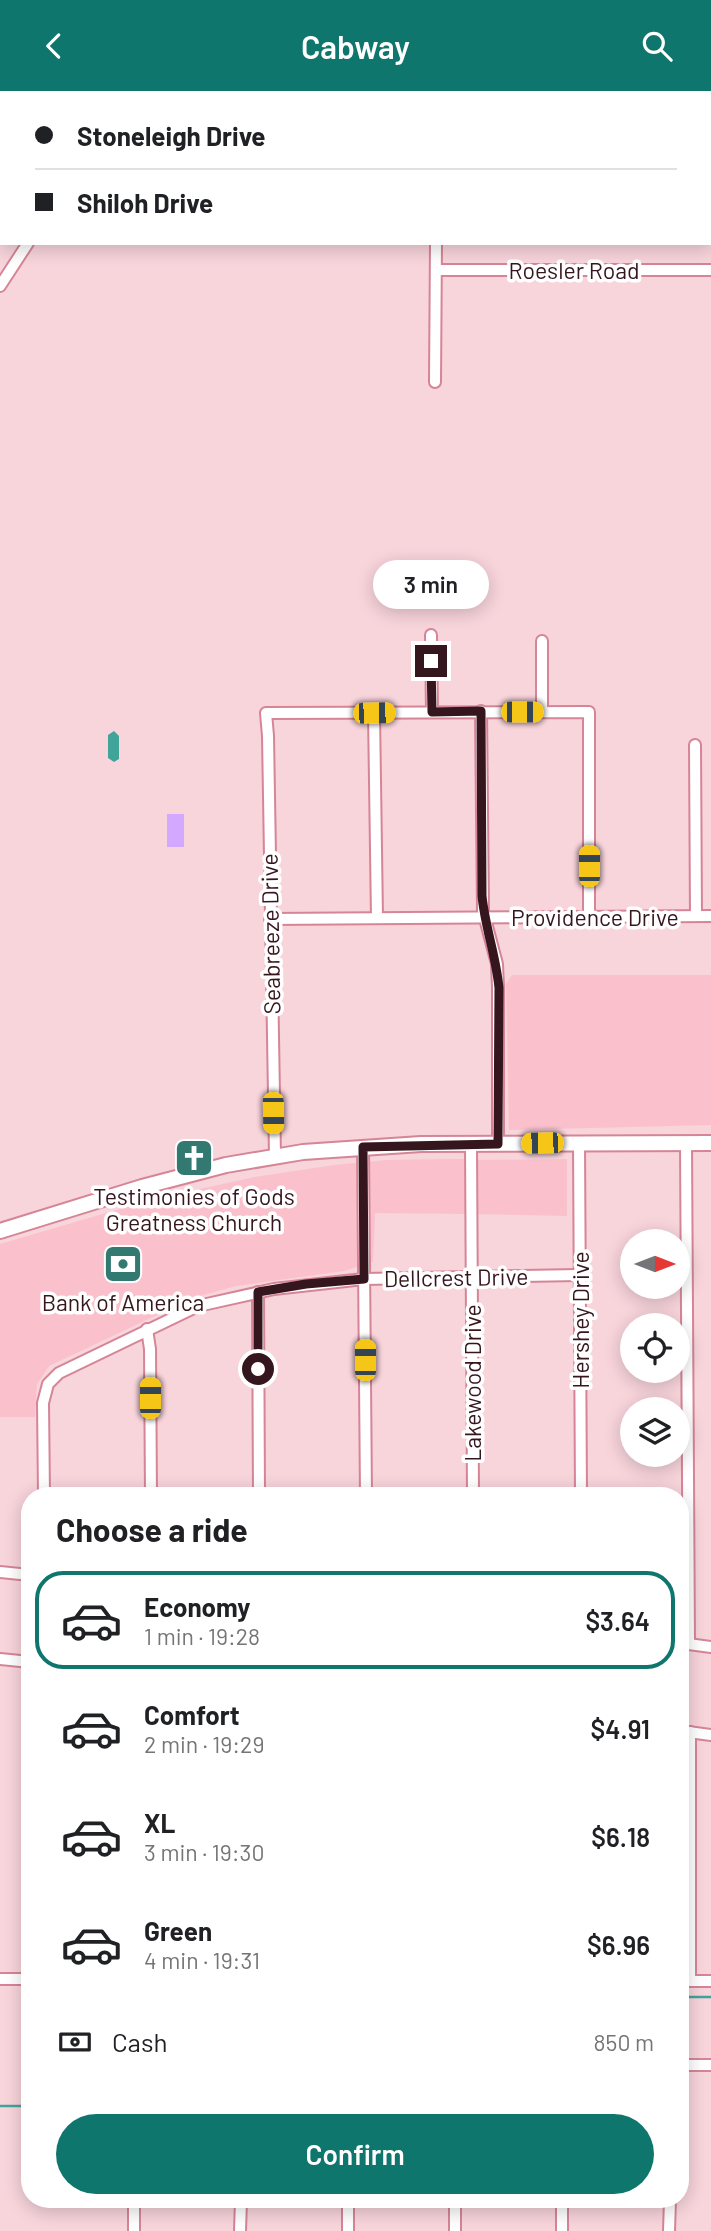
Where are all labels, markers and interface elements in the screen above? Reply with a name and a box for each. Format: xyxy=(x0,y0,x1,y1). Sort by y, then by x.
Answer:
icon: back xyxy=(35,27,73,65)
text: Cabway xyxy=(301,27,410,65)
icon: search xyxy=(638,27,676,65)
text: Stoneleigh Drive xyxy=(77,120,266,151)
text: Shiloh Drive xyxy=(77,187,213,218)
street label: Roesler Road xyxy=(508,256,640,284)
callout: 3 min xyxy=(373,559,489,609)
text: 3 min xyxy=(404,570,458,598)
route end xyxy=(415,645,447,677)
car xyxy=(353,702,396,724)
car xyxy=(502,702,544,723)
car xyxy=(579,845,600,887)
street label: Seabreeze Drive xyxy=(255,853,285,1015)
street label: Providence Drive xyxy=(511,903,679,931)
car xyxy=(263,1092,284,1134)
car xyxy=(521,1132,564,1154)
church icon: Testimonies of Gods Greatness Church xyxy=(173,1137,215,1179)
place label: Testimonies of Gods Greatness Church xyxy=(93,1182,295,1236)
north arrow xyxy=(620,1229,690,1299)
map controls xyxy=(620,1229,690,1467)
bank icon: Bank of America xyxy=(102,1243,144,1285)
street label: Hershey Drive xyxy=(566,1251,594,1389)
street label: Dellcrest Drive xyxy=(383,1262,529,1292)
place label: Bank of America xyxy=(42,1288,204,1316)
street label: Lakewood Drive xyxy=(458,1304,486,1462)
button: locate xyxy=(620,1313,690,1383)
car xyxy=(355,1339,376,1381)
route start xyxy=(242,1353,274,1385)
car xyxy=(140,1377,161,1419)
button: layers xyxy=(620,1397,690,1467)
text: Choose a ride xyxy=(56,1510,248,1548)
icon: car xyxy=(60,1589,123,1652)
text: Economy xyxy=(144,1591,250,1622)
text: $3.64 xyxy=(585,1605,650,1636)
text: 1 min · 19:28 xyxy=(144,1622,260,1650)
icon: car xyxy=(60,1697,123,1760)
text: Comfort xyxy=(144,1699,240,1730)
text: $4.91 xyxy=(591,1713,650,1744)
text: 2 min · 19:29 xyxy=(144,1730,264,1758)
icon: car xyxy=(60,1805,123,1868)
text: XL xyxy=(144,1807,175,1838)
text: $6.18 xyxy=(591,1821,650,1852)
text: 3 min · 19:30 xyxy=(144,1838,264,1866)
icon: car xyxy=(60,1913,123,1976)
text: Green xyxy=(144,1915,212,1946)
text: $6.96 xyxy=(587,1929,650,1960)
text: 4 min · 19:31 xyxy=(144,1946,260,1974)
icon: cash xyxy=(56,2023,94,2061)
text: Cash xyxy=(112,2026,167,2057)
text: 850 m xyxy=(594,2028,654,2056)
button: Confirm xyxy=(56,2114,654,2194)

